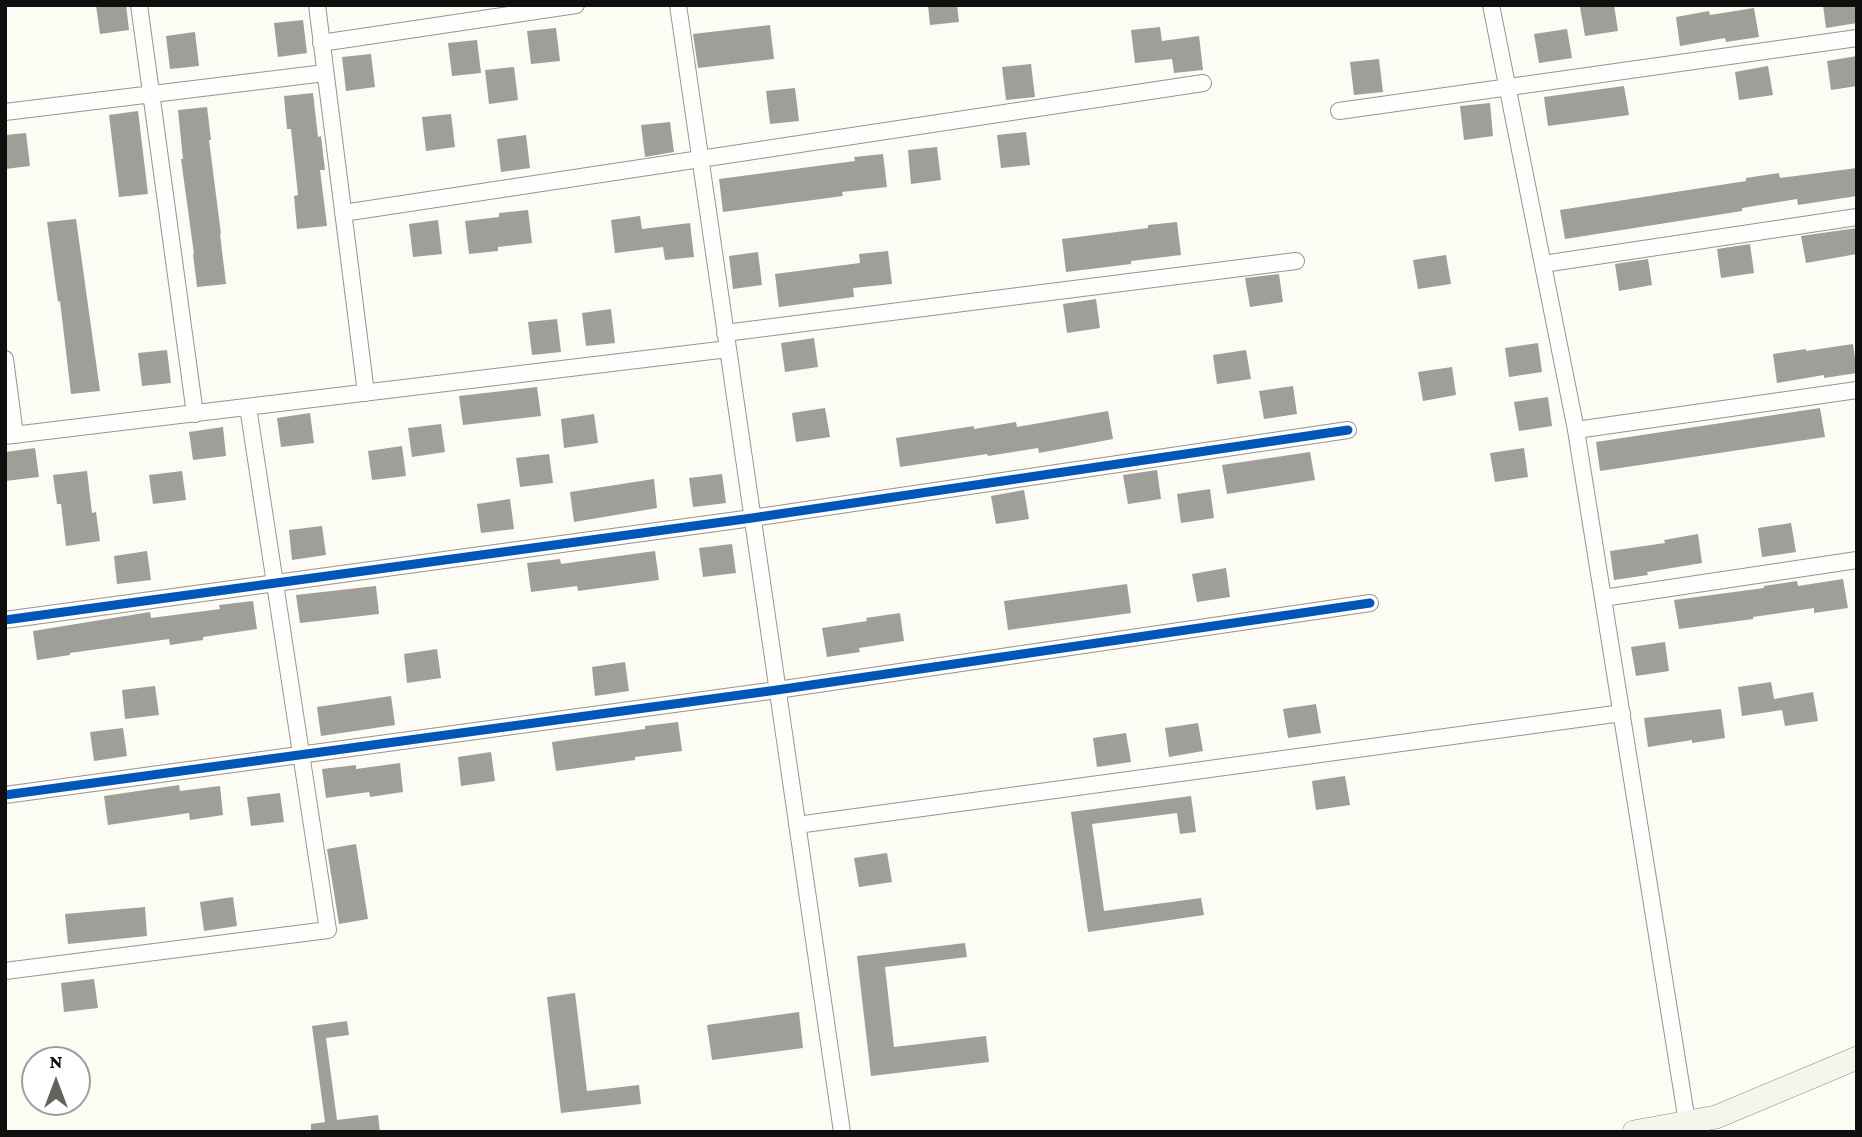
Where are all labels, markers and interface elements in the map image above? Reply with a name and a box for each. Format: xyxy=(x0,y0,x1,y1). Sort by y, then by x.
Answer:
north arrow xyxy=(21,1046,91,1116)
text: N xyxy=(50,1051,62,1072)

